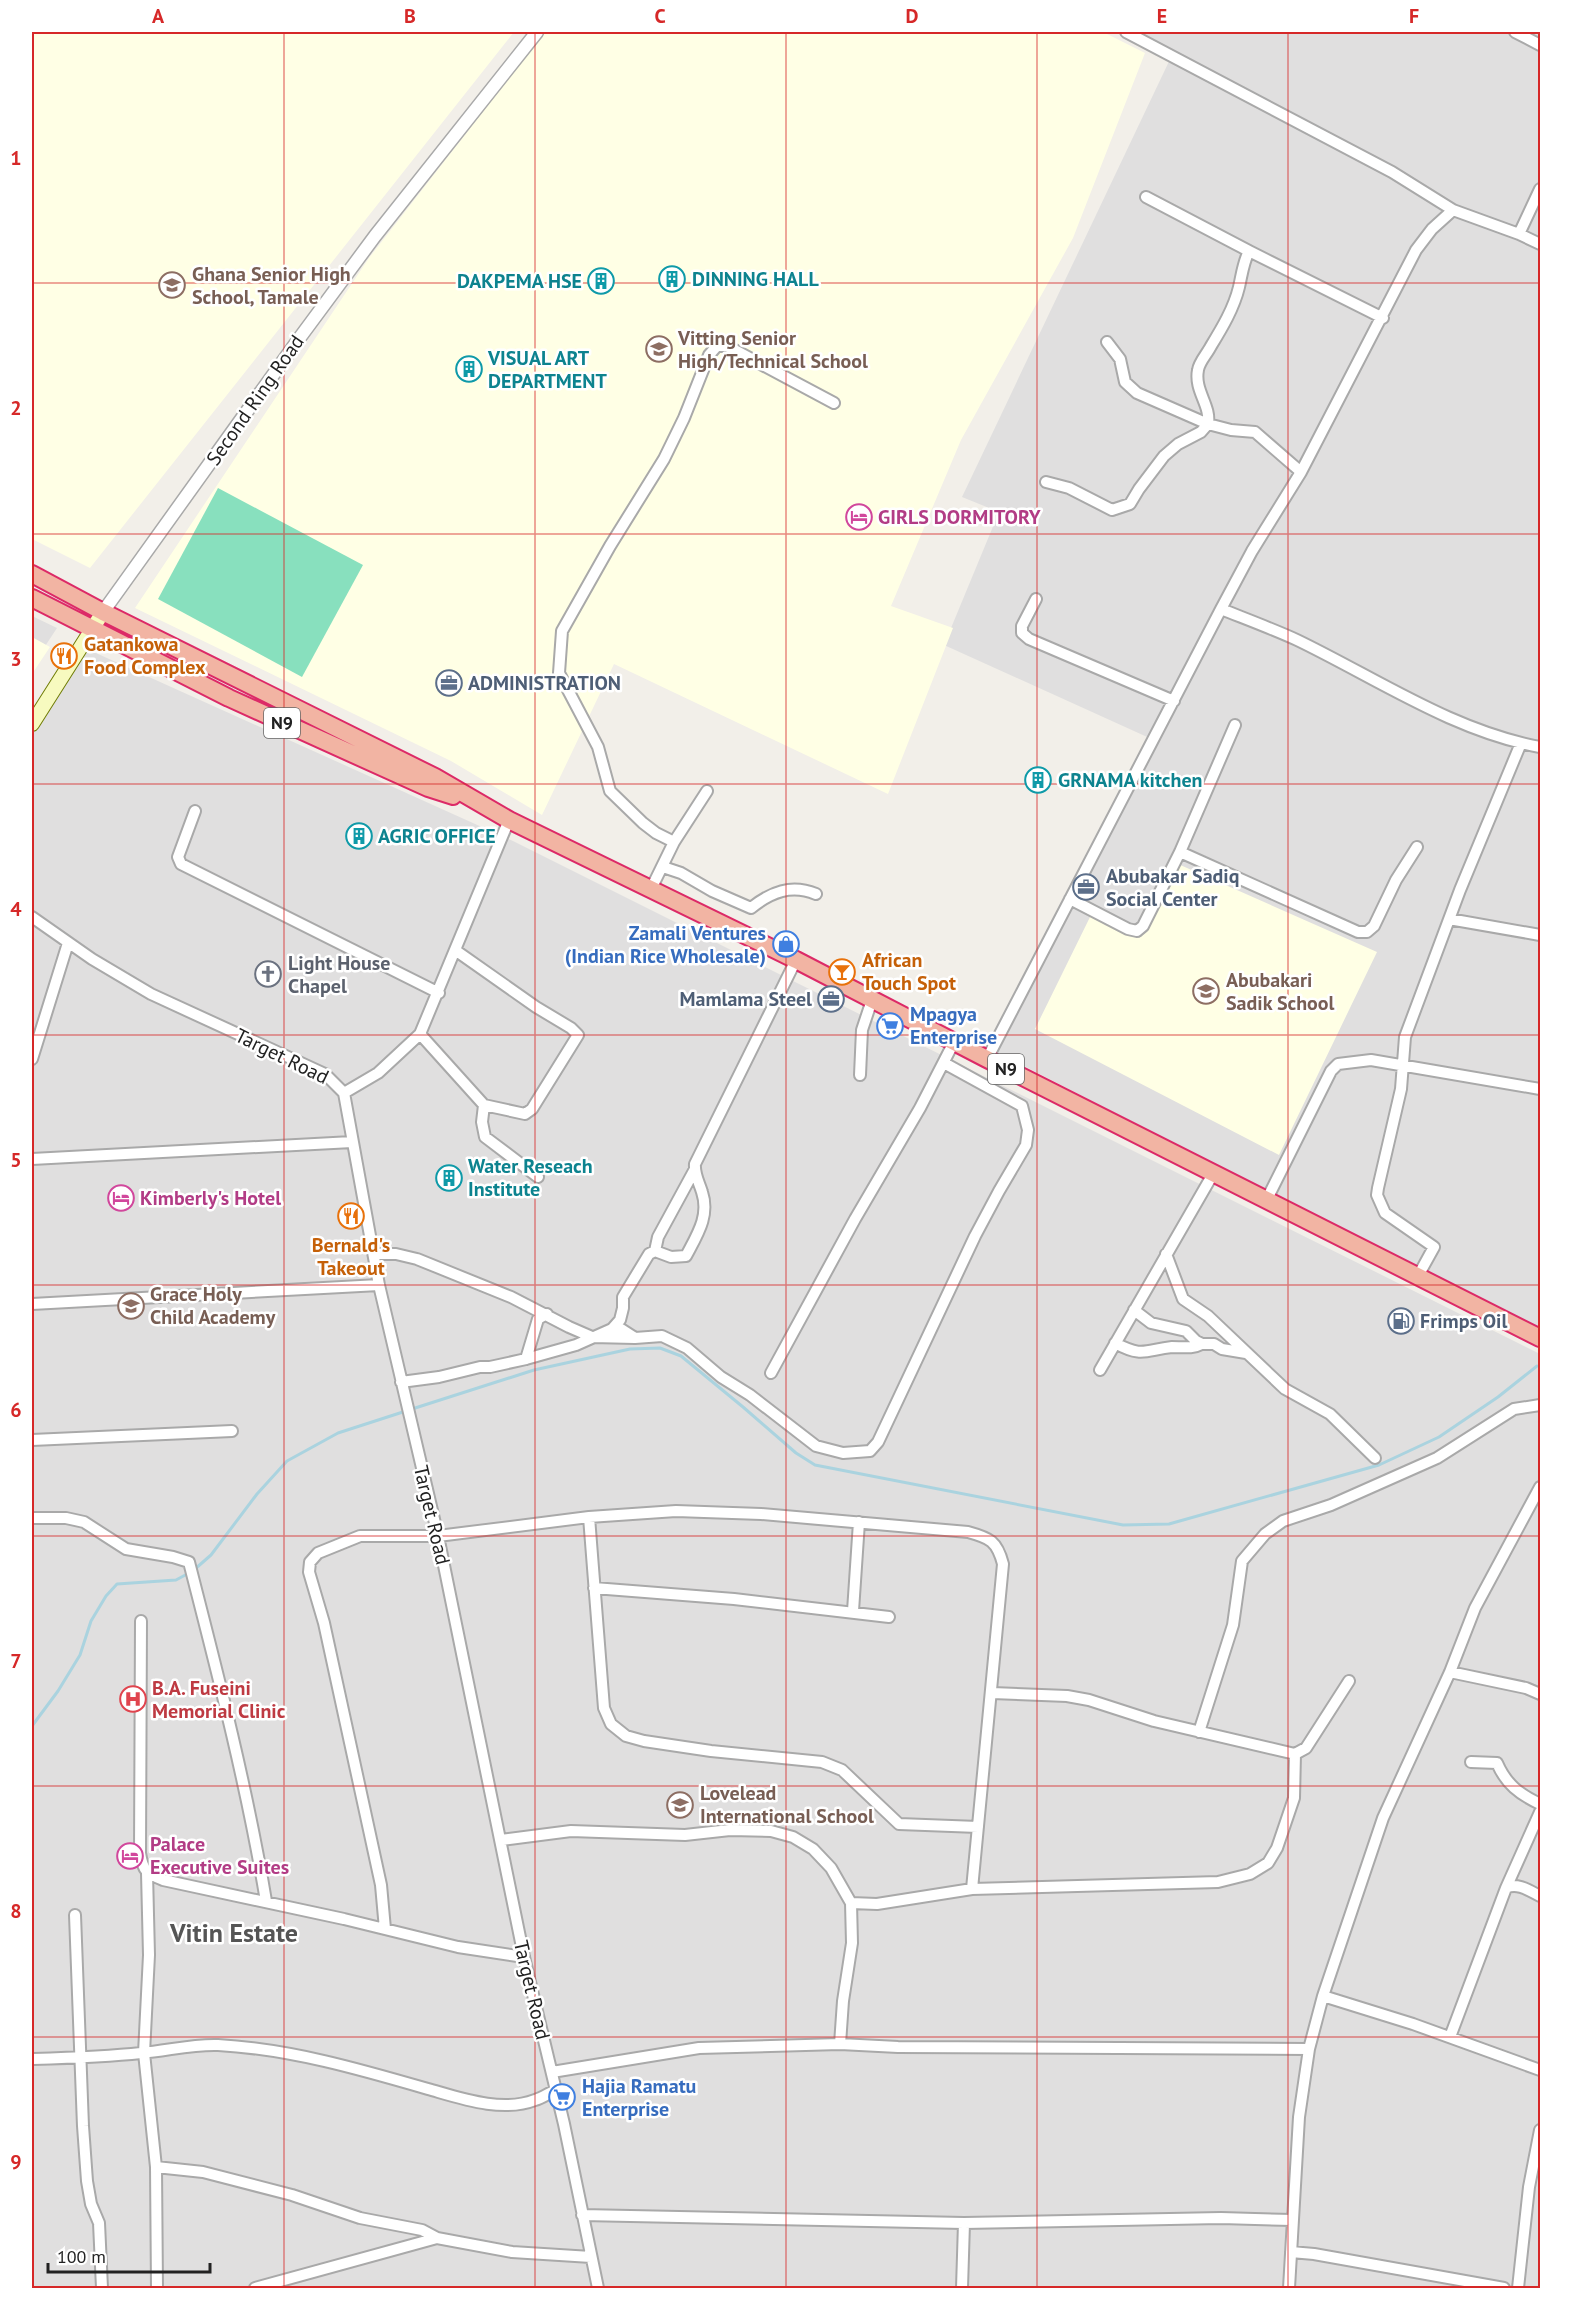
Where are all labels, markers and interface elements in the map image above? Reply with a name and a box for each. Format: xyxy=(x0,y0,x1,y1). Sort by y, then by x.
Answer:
text: A xyxy=(152,3,165,29)
text: B xyxy=(404,3,416,29)
text: C xyxy=(654,3,666,29)
text: D xyxy=(906,3,919,29)
text: E xyxy=(1157,3,1167,29)
text: F xyxy=(1409,3,1419,29)
text: 1 xyxy=(10,145,22,171)
place label: Ghana Senior High School, Tamale xyxy=(192,261,351,310)
building icon: DINNING HALL xyxy=(657,264,687,294)
building icon: DAKPEMA HSE xyxy=(586,266,616,296)
place label: DINNING HALL xyxy=(692,266,819,292)
place label: DAKPEMA HSE xyxy=(457,268,582,294)
school or university icon: Ghana Senior High School, Tamale xyxy=(157,270,187,300)
place label: Vitting Senior High/Technical School xyxy=(677,325,868,374)
street label: Second Ring Road xyxy=(200,330,310,470)
school or university icon: Vitting Senior High/Technical School xyxy=(644,334,674,364)
place label: VISUAL ART DEPARTMENT xyxy=(487,345,607,394)
building icon: VISUAL ART DEPARTMENT xyxy=(454,354,484,384)
text: 2 xyxy=(10,395,22,421)
hotel icon: GIRLS DORMITORY xyxy=(844,502,874,532)
place label: GIRLS DORMITORY xyxy=(878,504,1041,530)
place label: Gatankowa Food Complex xyxy=(84,631,206,680)
restaurant icon: Gatankowa Food Complex xyxy=(49,641,79,671)
text: 3 xyxy=(10,646,22,672)
office icon: ADMINISTRATION xyxy=(434,668,464,698)
place label: ADMINISTRATION xyxy=(468,670,621,696)
road number: N9 xyxy=(264,708,300,738)
building icon: GRNAMA kitchen xyxy=(1023,765,1053,795)
place label: GRNAMA kitchen xyxy=(1058,767,1202,793)
building icon: AGRIC OFFICE xyxy=(344,821,374,851)
place label: AGRIC OFFICE xyxy=(378,823,496,849)
place label: Abubakar Sadiq Social Center xyxy=(1106,863,1239,912)
office icon: Abubakar Sadiq Social Center xyxy=(1071,872,1101,902)
text: 4 xyxy=(10,896,22,922)
place label: Zamali Ventures (Indian Rice Wholesale) xyxy=(565,920,766,969)
shop icon: Zamali Ventures (Indian Rice Wholesale) xyxy=(771,929,801,959)
place label: African Touch Spot xyxy=(862,947,956,996)
place label: Light House Chapel xyxy=(288,950,390,999)
bar icon: African Touch Spot xyxy=(827,957,857,987)
church icon: Light House Chapel xyxy=(253,959,283,989)
place label: Abubakari Sadik School xyxy=(1226,967,1335,1016)
school or university icon: Abubakari Sadik School xyxy=(1191,976,1221,1006)
office icon: Mamlama Steel xyxy=(816,984,846,1014)
place label: Mamlama Steel xyxy=(680,986,812,1012)
place label: Mpagya Enterprise xyxy=(910,1001,997,1050)
supermarket icon: Mpagya Enterprise xyxy=(875,1011,905,1041)
street label: Target Road xyxy=(231,1022,333,1090)
road number: N9 xyxy=(988,1054,1024,1084)
text: 5 xyxy=(10,1147,22,1173)
place label: Water Reseach Institute xyxy=(468,1153,593,1202)
building icon: Water Reseach Institute xyxy=(434,1163,464,1193)
hotel icon: Kimberly's Hotel xyxy=(106,1183,136,1213)
place label: Kimberly's Hotel xyxy=(140,1185,281,1211)
restaurant icon: Bernald's Takeout xyxy=(336,1201,366,1231)
place label: Bernald's Takeout xyxy=(312,1232,390,1281)
place label: Grace Holy Child Academy xyxy=(150,1281,276,1330)
school or university icon: Grace Holy Child Academy xyxy=(116,1291,146,1321)
fuel station icon: Frimps Oil xyxy=(1386,1306,1416,1336)
place label: Frimps Oil xyxy=(1420,1308,1507,1334)
text: 6 xyxy=(10,1397,22,1423)
street label: Target Road xyxy=(408,1463,456,1567)
text: 7 xyxy=(10,1648,22,1674)
place label: B.A. Fuseini Memorial Clinic xyxy=(152,1675,286,1724)
hospital icon: B.A. Fuseini Memorial Clinic xyxy=(118,1684,148,1714)
place label: Lovelead International School xyxy=(700,1780,874,1829)
school or university icon: Lovelead International School xyxy=(665,1790,695,1820)
place label: Palace Executive Suites xyxy=(150,1831,289,1880)
hotel icon: Palace Executive Suites xyxy=(115,1841,145,1871)
text: 8 xyxy=(10,1898,22,1924)
district label: Vitin Estate xyxy=(169,1916,298,1949)
street label: Target Road xyxy=(508,1938,556,2042)
place label: Hajia Ramatu Enterprise xyxy=(582,2073,696,2122)
supermarket icon: Hajia Ramatu Enterprise xyxy=(547,2082,577,2112)
text: 9 xyxy=(10,2149,22,2175)
scale bar xyxy=(48,2236,210,2274)
text: 100 m xyxy=(57,2245,106,2268)

